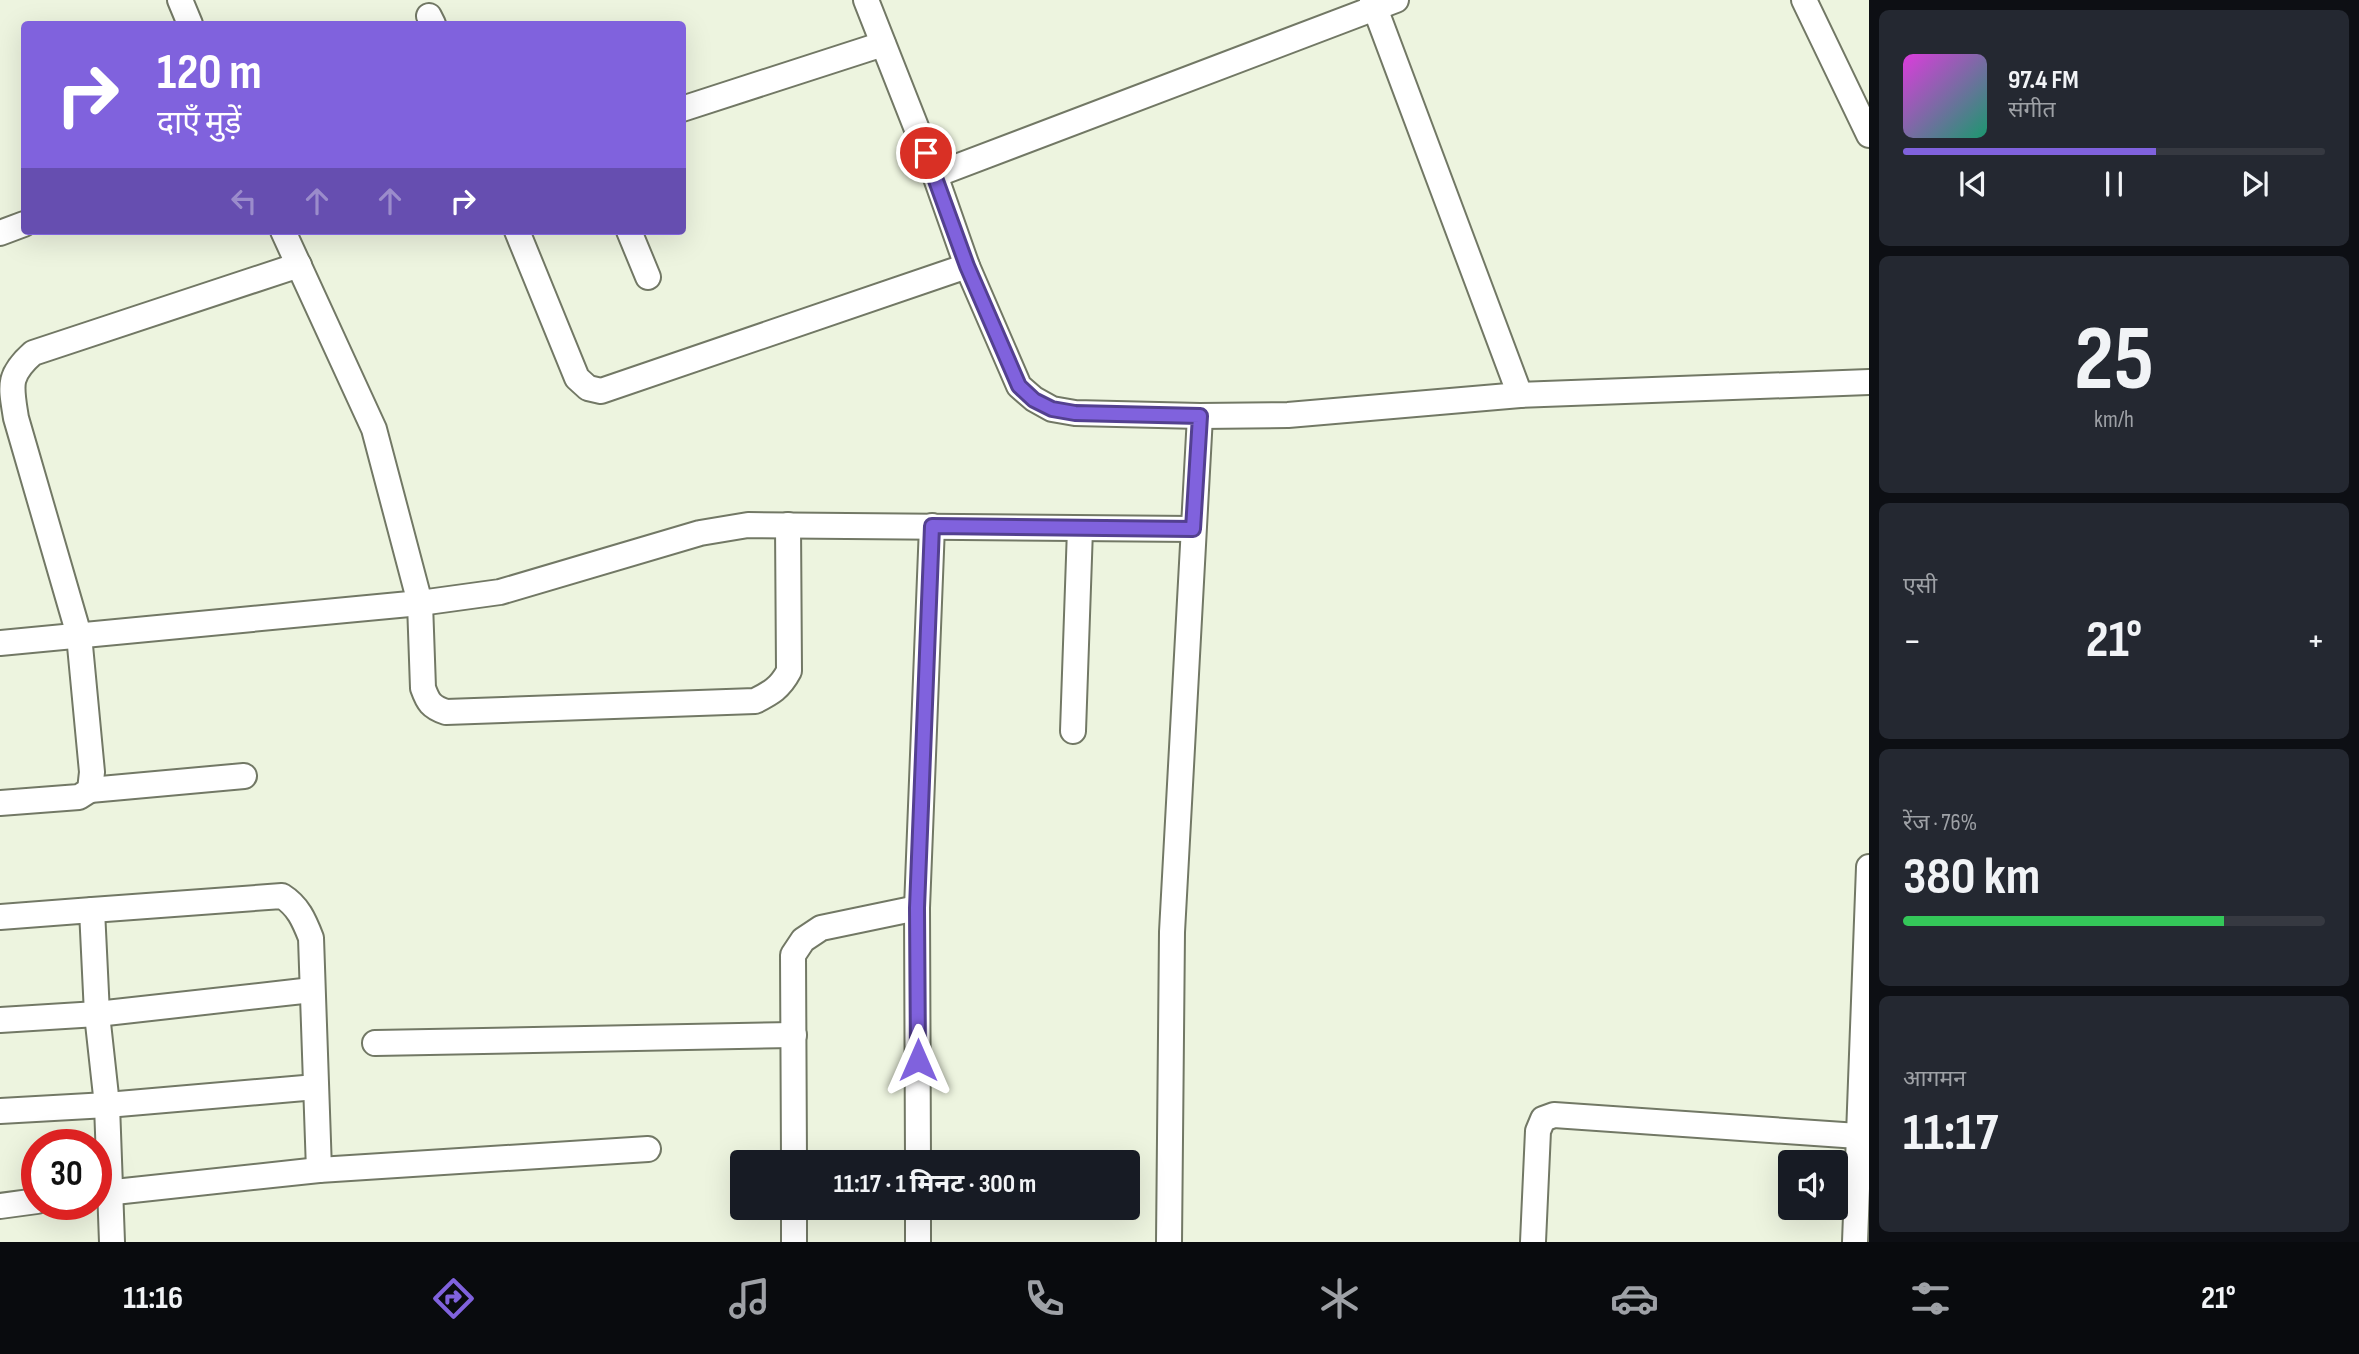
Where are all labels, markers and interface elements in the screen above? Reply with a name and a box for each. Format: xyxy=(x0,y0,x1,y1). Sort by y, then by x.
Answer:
text: 120 m xyxy=(157,44,262,103)
icon: right xyxy=(42,49,133,140)
text: 97.4 FM xyxy=(2008,65,2079,96)
text: संगीत xyxy=(2008,96,2056,124)
text: दाएँ मुड़ें xyxy=(157,104,241,143)
pin xyxy=(896,123,956,183)
icon: arrive xyxy=(907,134,945,172)
icon: previous xyxy=(1954,165,1992,203)
icon: pause xyxy=(2095,165,2133,203)
icon: next xyxy=(2236,165,2274,203)
icon: left xyxy=(225,182,263,220)
icon: ahead xyxy=(298,182,336,220)
icon: ahead xyxy=(371,182,409,220)
icon: right xyxy=(444,182,482,220)
text: 25 xyxy=(2074,306,2154,415)
text: km/h xyxy=(2094,406,2134,434)
text: एसी xyxy=(1903,572,1937,600)
text: 21° xyxy=(2086,609,2142,672)
text: − xyxy=(1903,619,1922,664)
text: + xyxy=(2306,619,2325,664)
text: रेंज · 76% xyxy=(1903,809,1977,837)
text: 380 km xyxy=(1903,846,2040,909)
position arrow xyxy=(881,1023,955,1097)
text: आगमन xyxy=(1903,1065,1966,1093)
text: 11:17 xyxy=(1903,1102,1998,1165)
speed limit sign: 30 xyxy=(21,1129,112,1220)
map controls xyxy=(1778,1150,1848,1220)
button: sound xyxy=(1778,1150,1848,1220)
text: 11:17 · 1 मिनट · 300 m xyxy=(834,1169,1036,1200)
icon: directions xyxy=(429,1274,478,1323)
icon: music xyxy=(725,1274,774,1323)
icon: phone xyxy=(1020,1274,1069,1323)
icon: climate xyxy=(1315,1274,1364,1323)
icon: car xyxy=(1610,1274,1659,1323)
icon: filters xyxy=(1906,1274,1955,1323)
text: 11:16 xyxy=(123,1279,183,1318)
text: 21° xyxy=(2201,1279,2236,1318)

